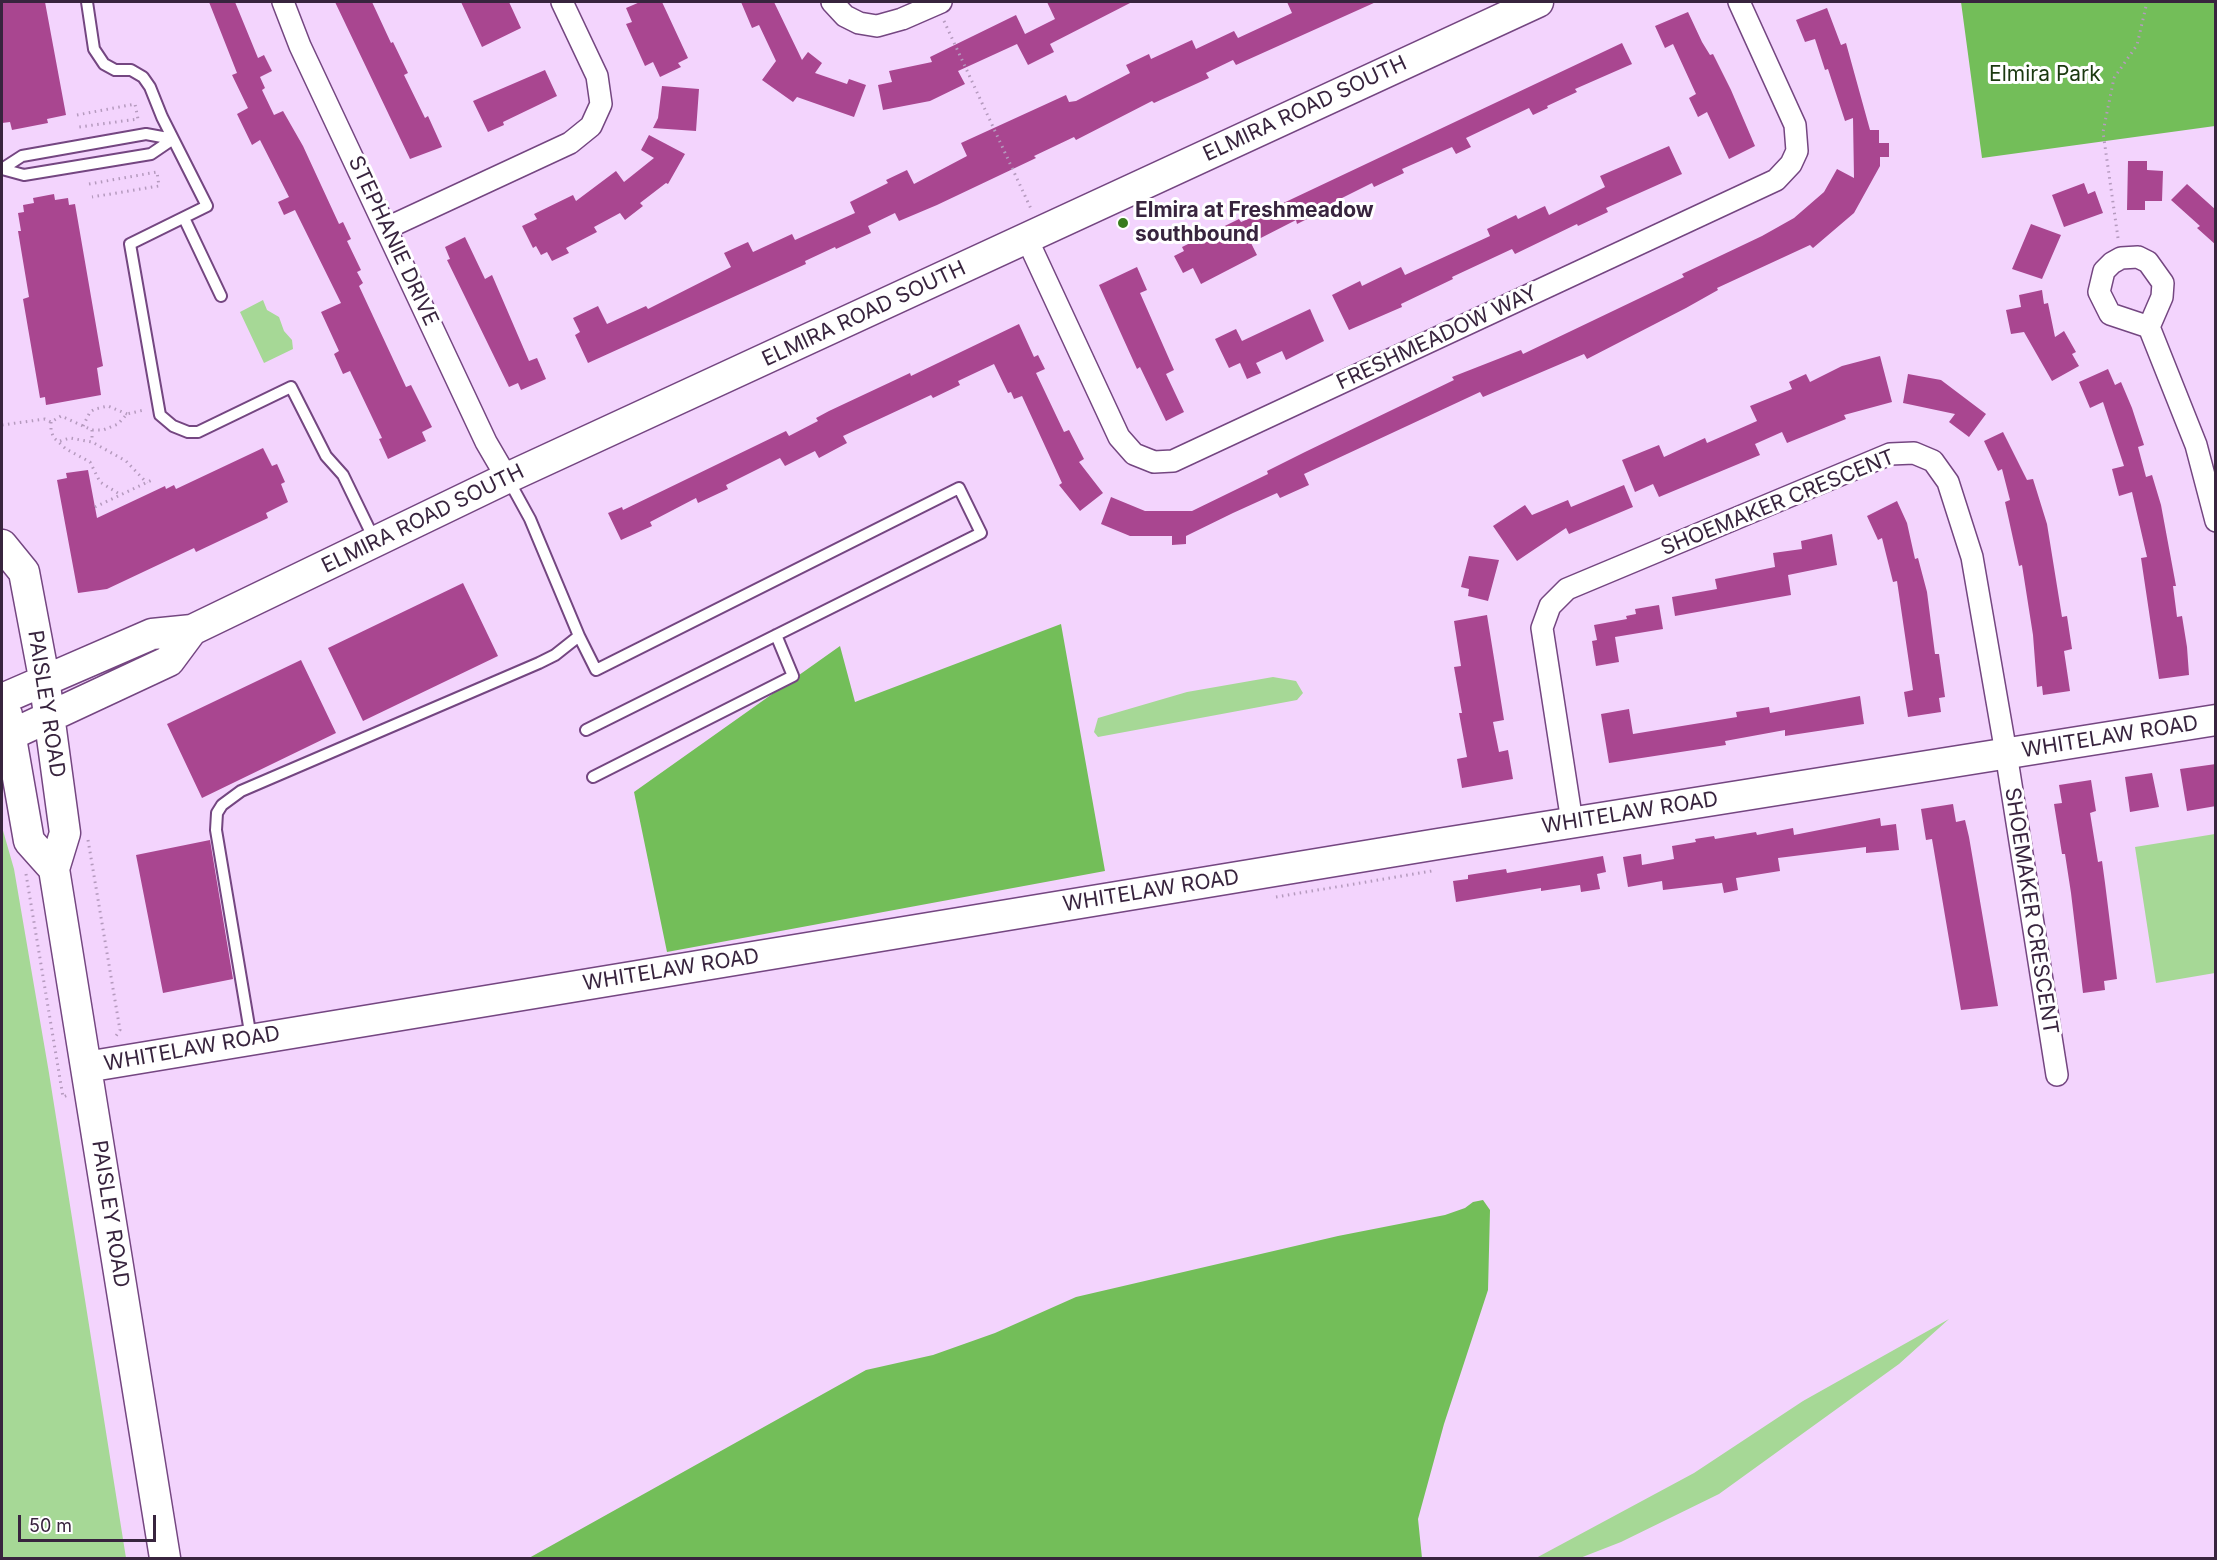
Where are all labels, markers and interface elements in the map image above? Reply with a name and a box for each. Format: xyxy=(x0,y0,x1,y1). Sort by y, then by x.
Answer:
street label: ELMIRA ROAD SOUTH xyxy=(1199,51,1411,167)
park label: Elmira Park xyxy=(1989,62,2101,88)
street label: STEPHANIE DRIVE xyxy=(343,152,443,330)
place label: Elmira at Freshmeadow southbound xyxy=(1135,198,1374,248)
marker: Elmira at Freshmeadow southbound xyxy=(1116,216,1130,230)
street label: ELMIRA ROAD SOUTH xyxy=(758,256,970,372)
street label: FRESHMEADOW WAY xyxy=(1333,280,1541,396)
street label: SHOEMAKER CRESCENT xyxy=(1658,445,1898,561)
street label: ELMIRA ROAD SOUTH xyxy=(318,459,528,579)
street label: PAISLEY ROAD xyxy=(22,629,70,779)
street label: WHITELAW ROAD xyxy=(2020,711,2200,763)
street label: SHOEMAKER CRESCENT xyxy=(1999,786,2063,1036)
street label: WHITELAW ROAD xyxy=(1540,787,1720,839)
street label: WHITELAW ROAD xyxy=(1061,865,1241,917)
street label: WHITELAW ROAD xyxy=(581,944,761,996)
street label: WHITELAW ROAD xyxy=(102,1021,282,1077)
street label: PAISLEY ROAD xyxy=(86,1139,134,1289)
scale bar xyxy=(21,1503,159,1541)
text: 50 m xyxy=(29,1515,72,1536)

